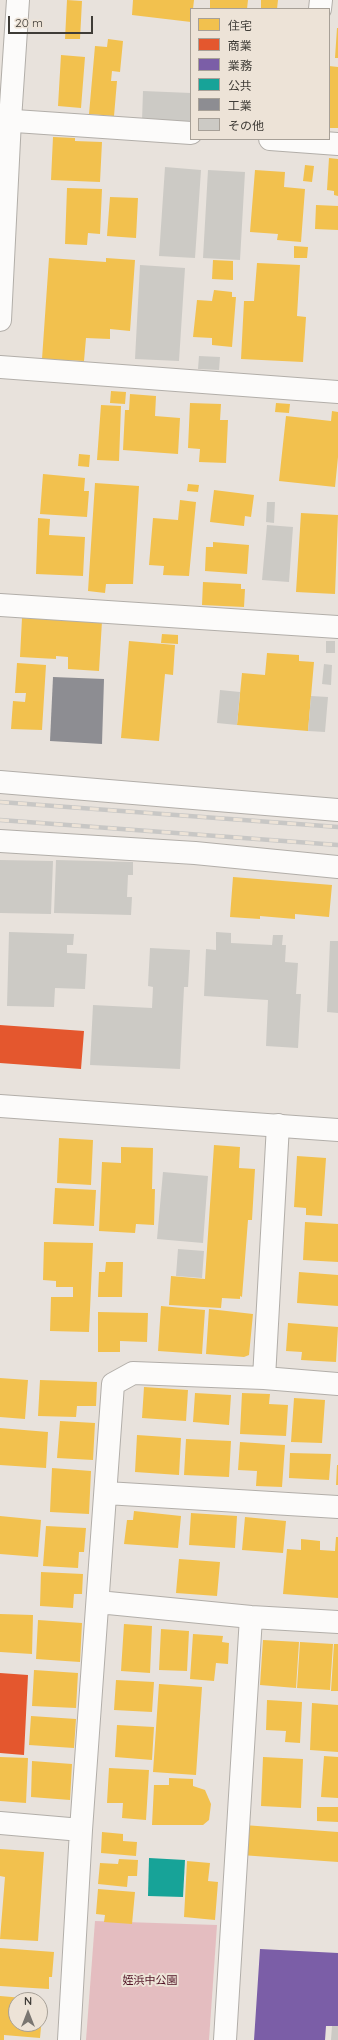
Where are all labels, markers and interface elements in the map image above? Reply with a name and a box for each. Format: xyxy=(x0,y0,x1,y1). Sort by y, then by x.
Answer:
scale bar xyxy=(10,8,95,34)
legend xyxy=(190,8,330,140)
text: 20 m xyxy=(15,15,43,30)
text: 住宅 xyxy=(228,18,252,33)
text: 商業 xyxy=(228,38,252,53)
text: 業務 xyxy=(228,58,252,73)
text: 公共 xyxy=(228,78,252,93)
text: 工業 xyxy=(228,98,252,113)
text: その他 xyxy=(228,118,264,133)
park label: 姪浜中公園 xyxy=(123,1974,177,1988)
north arrow xyxy=(8,1992,48,2032)
text: N xyxy=(24,1994,32,2008)

